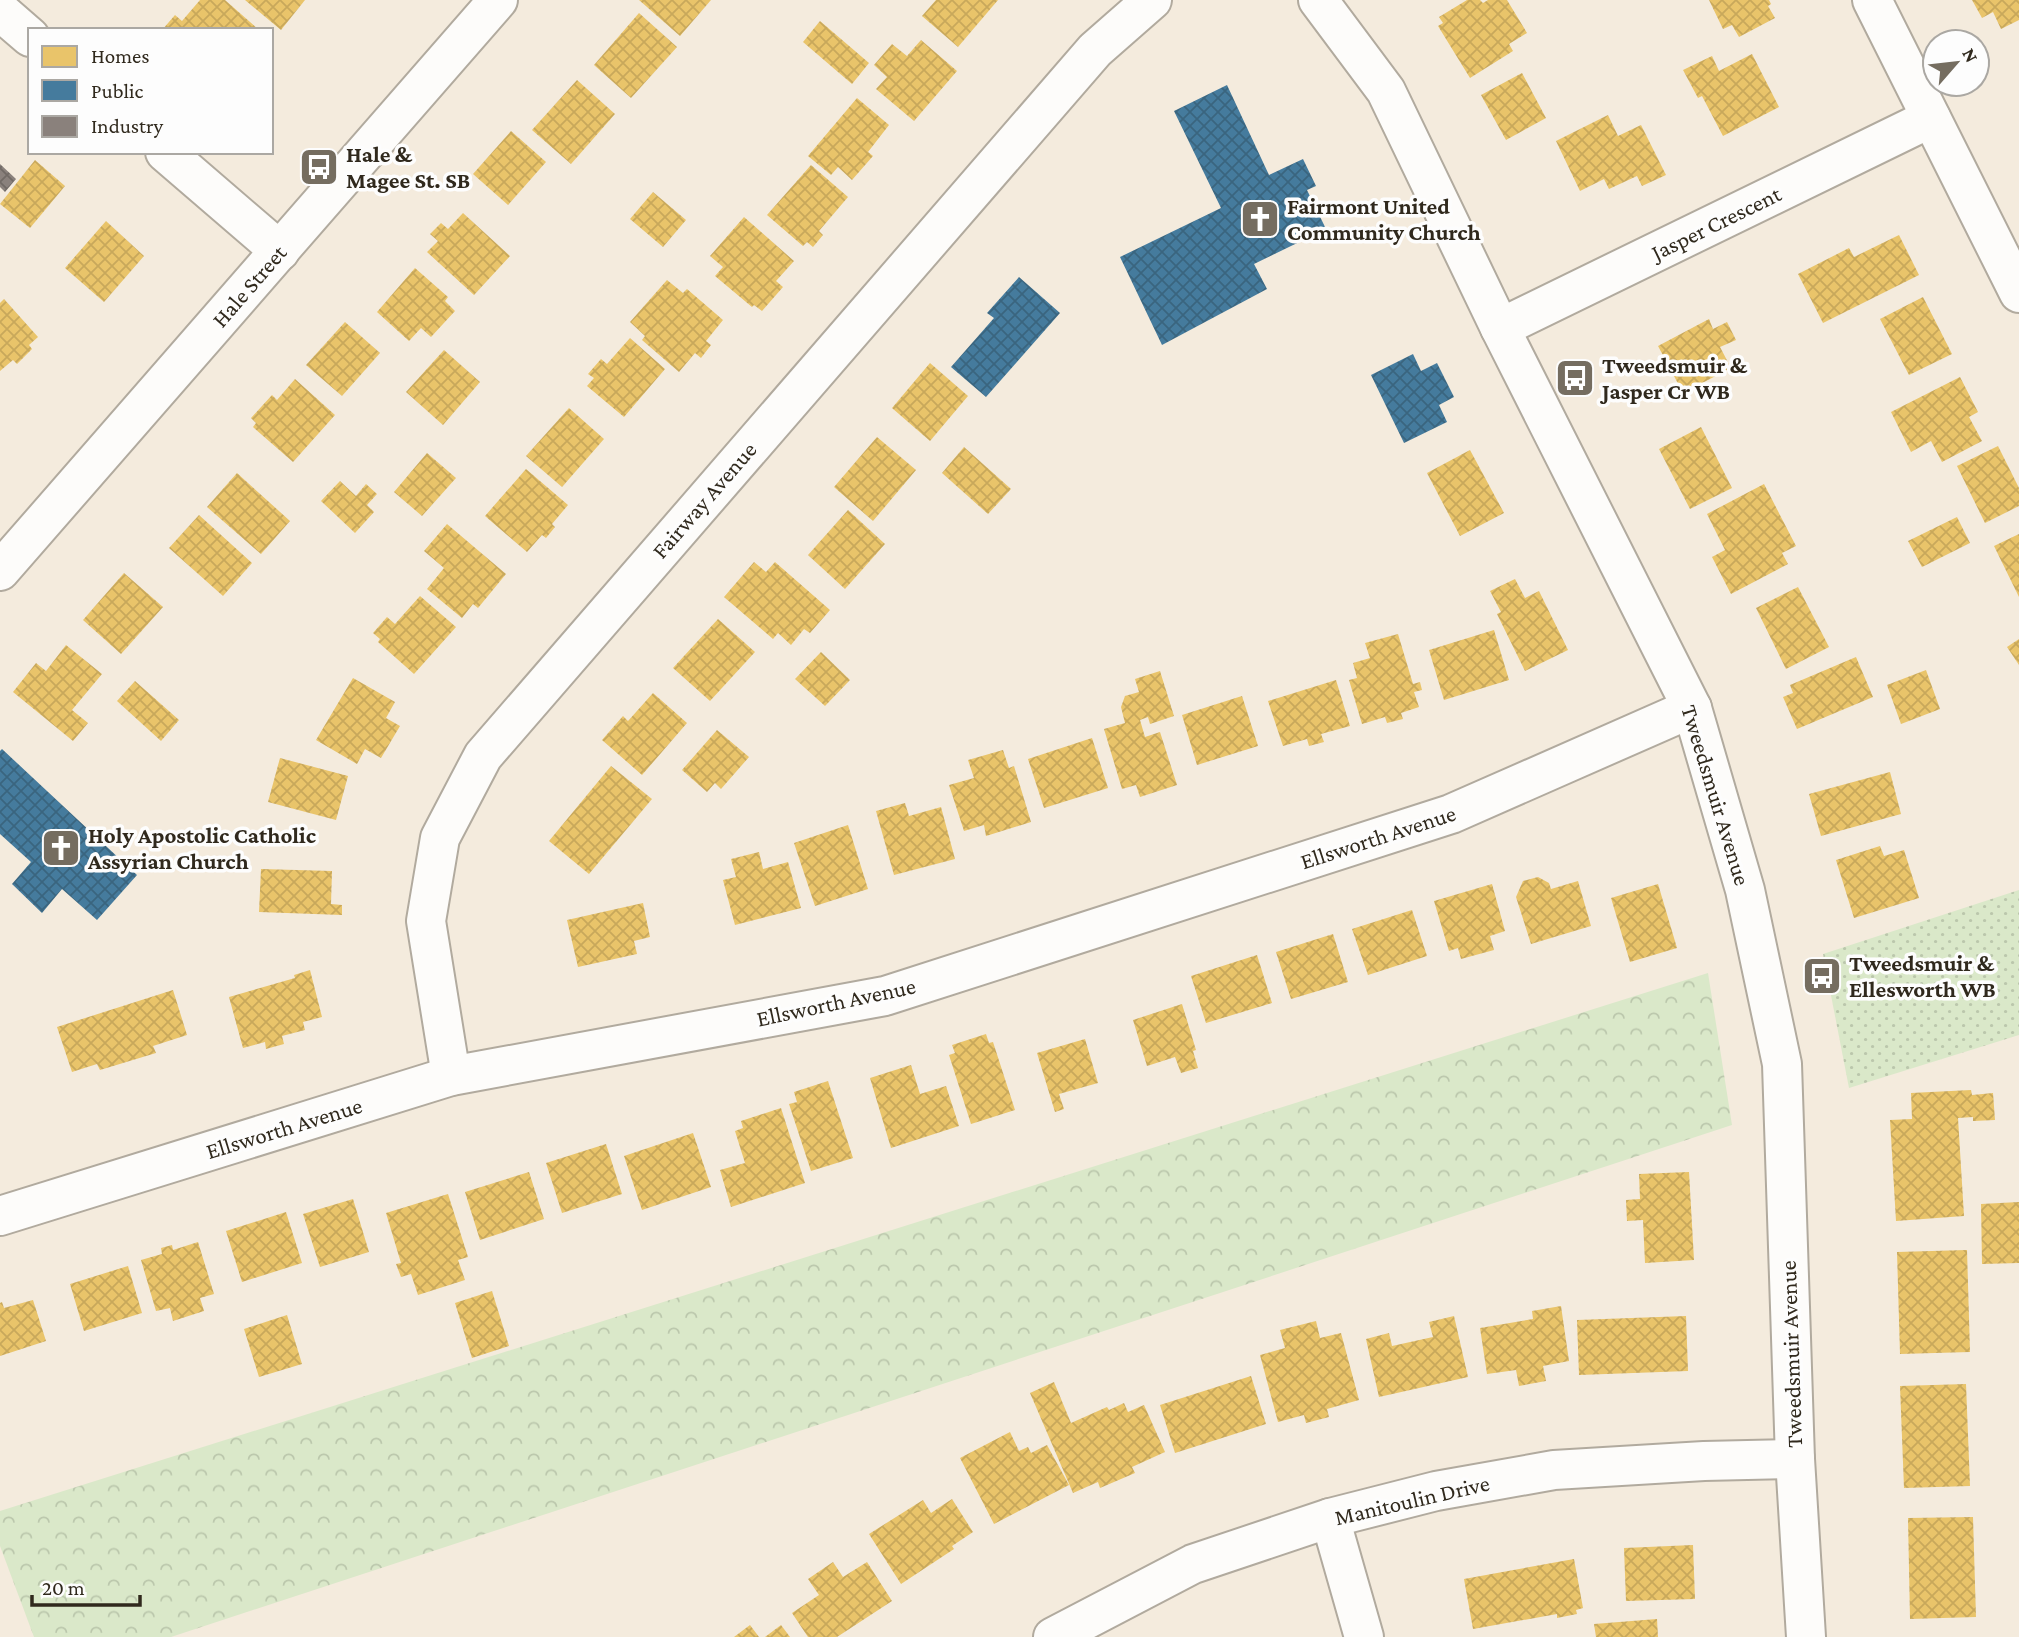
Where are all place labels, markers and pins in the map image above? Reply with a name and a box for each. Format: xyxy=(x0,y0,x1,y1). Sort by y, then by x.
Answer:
place label: Hale & Magee St. SB xyxy=(346,141,470,193)
bus stop icon: Hale & Magee St. SB xyxy=(298,146,340,188)
place label: Fairmont United Community Church xyxy=(1287,193,1481,245)
church icon: Fairmont United Community Church xyxy=(1239,198,1281,240)
place label: Tweedsmuir & Jasper Cr WB xyxy=(1600,352,1748,404)
bus stop icon: Tweedsmuir & Jasper Cr WB xyxy=(1554,357,1596,399)
place label: Holy Apostolic Catholic Assyrian Church xyxy=(87,822,317,874)
church icon: Holy Apostolic Catholic Assyrian Church xyxy=(40,827,82,869)
place label: Tweedsmuir & Ellesworth WB xyxy=(1849,950,1996,1002)
bus stop icon: Tweedsmuir & Ellesworth WB xyxy=(1801,955,1843,997)

